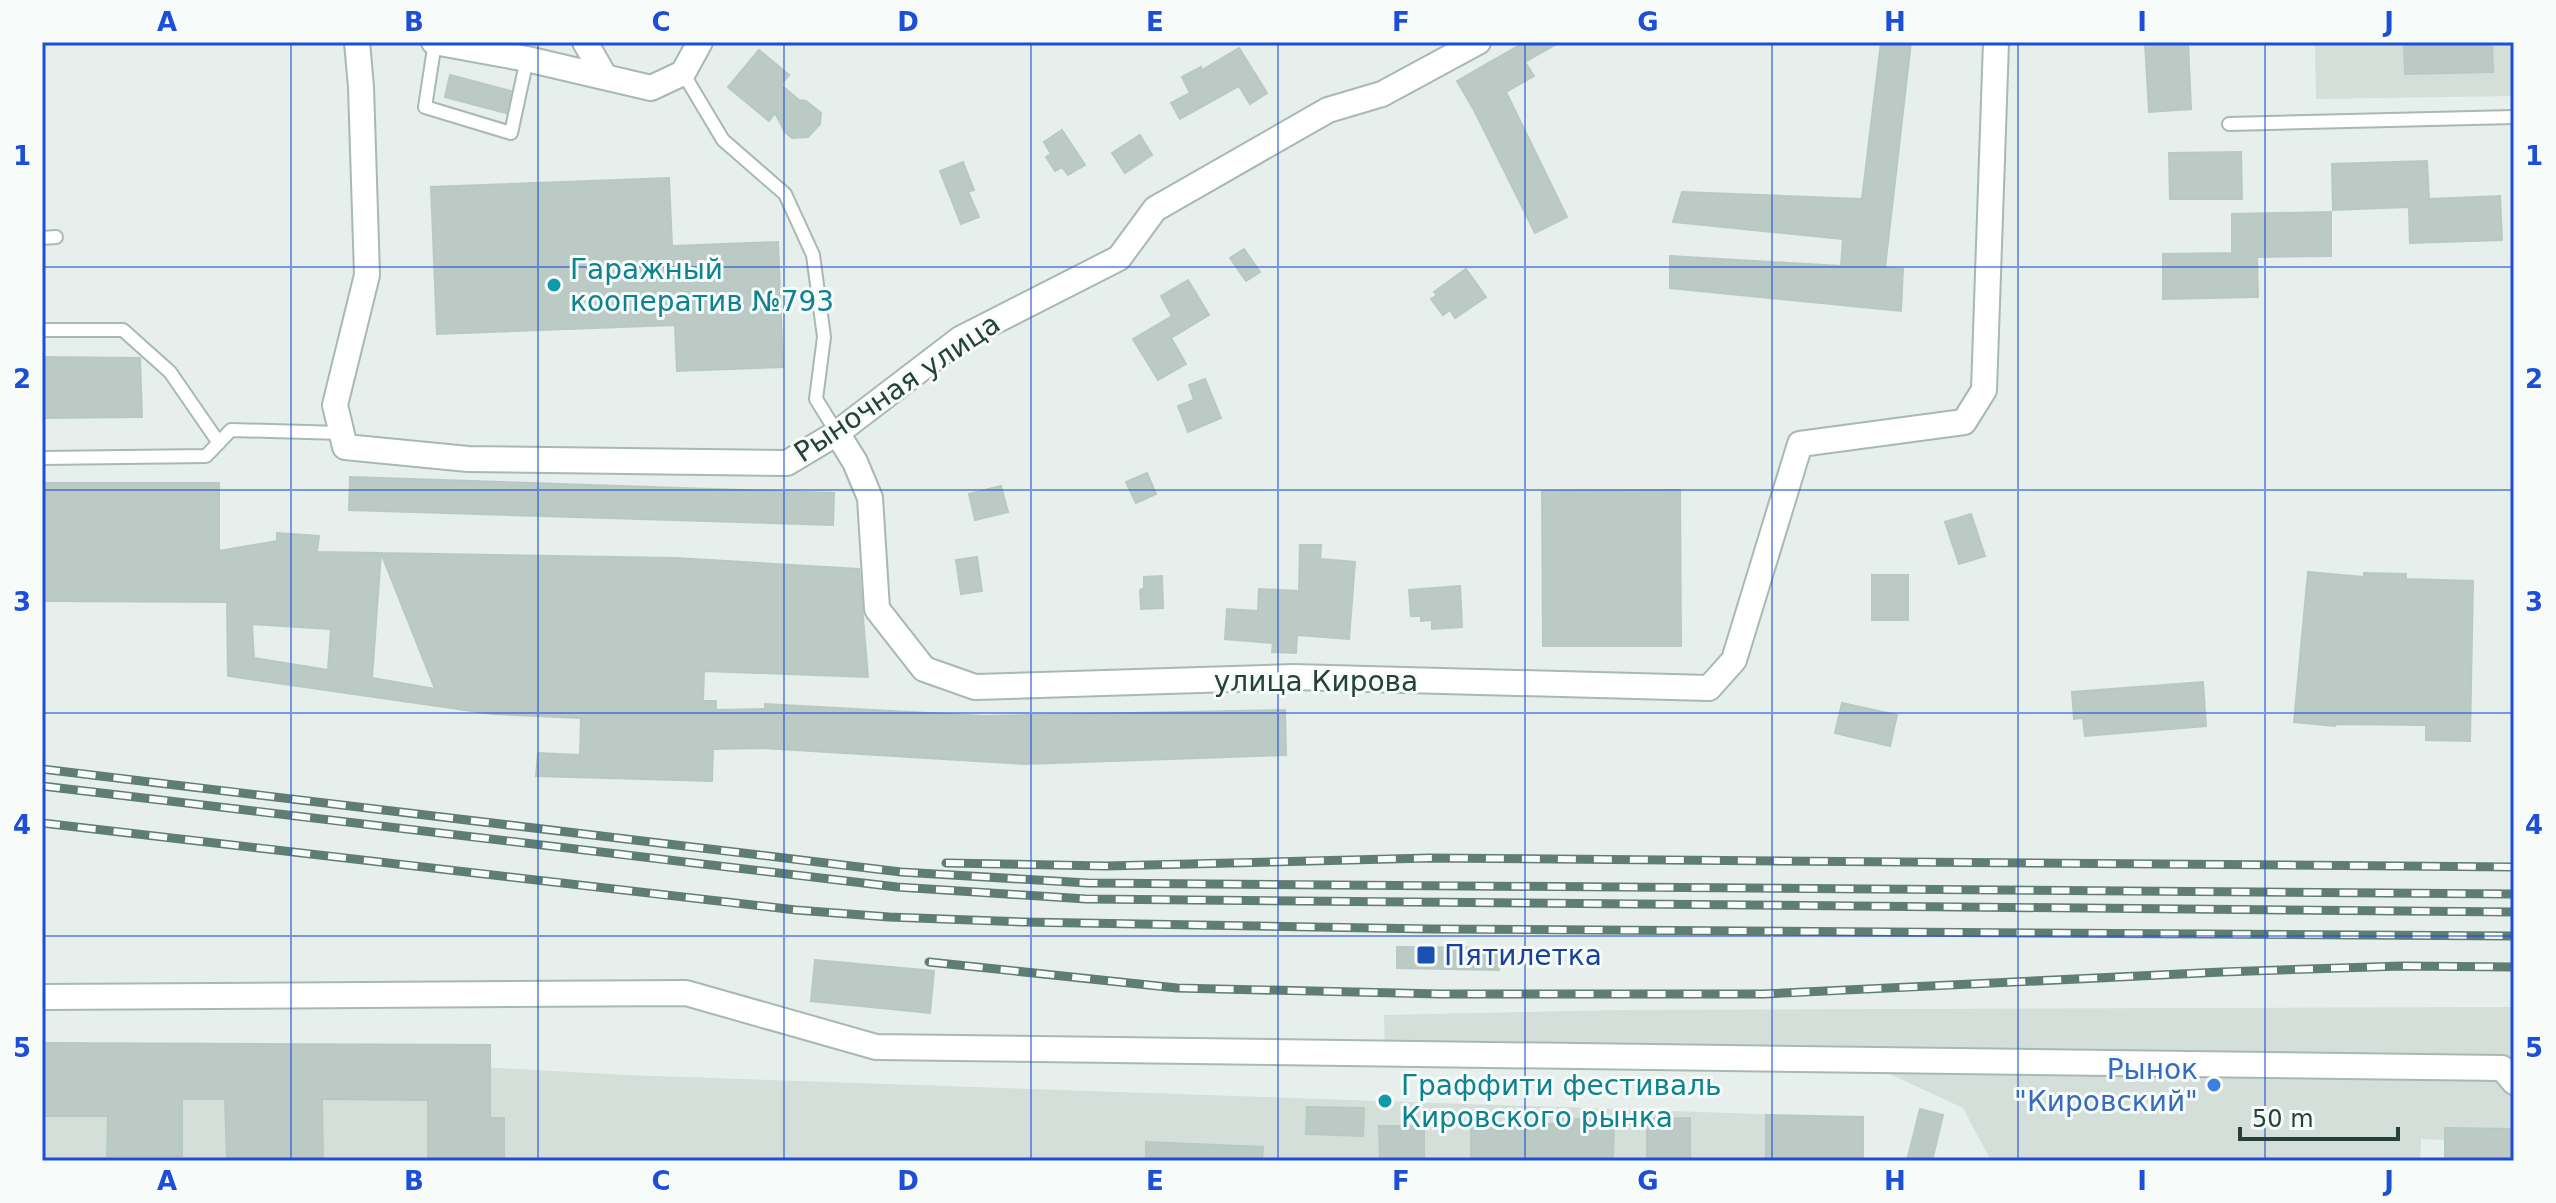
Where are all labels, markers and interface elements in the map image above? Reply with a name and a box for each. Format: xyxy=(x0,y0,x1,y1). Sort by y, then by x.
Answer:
text: A xyxy=(157,7,177,37)
text: B xyxy=(404,7,424,37)
text: C xyxy=(651,7,671,37)
text: D xyxy=(897,7,919,37)
text: E xyxy=(1146,7,1164,37)
text: F xyxy=(1392,7,1410,37)
text: G xyxy=(1637,7,1659,37)
text: H xyxy=(1884,7,1906,37)
text: I xyxy=(2137,7,2147,37)
text: J xyxy=(2382,7,2394,37)
text: 1 xyxy=(13,141,31,171)
text: 1 xyxy=(2525,141,2543,171)
place label: Гаражный кооператив №793 xyxy=(570,253,834,318)
marker: Гаражный кооператив №793 xyxy=(545,276,563,294)
street label: Рыночная улица xyxy=(788,307,1006,469)
text: 2 xyxy=(13,364,31,394)
text: 2 xyxy=(2525,364,2543,394)
text: 3 xyxy=(13,587,31,617)
text: 3 xyxy=(2525,587,2543,617)
street label: улица Кирова xyxy=(1214,665,1418,698)
text: 4 xyxy=(13,810,31,840)
text: 4 xyxy=(2525,810,2543,840)
place label: Пятилетка xyxy=(1444,939,1602,972)
marker: Пятилетка xyxy=(1415,944,1437,966)
text: 5 xyxy=(13,1033,31,1063)
text: 5 xyxy=(2525,1033,2543,1063)
place label: Рынок "Кировский" xyxy=(2014,1053,2198,1118)
place label: Граффити фестиваль Кировского рынка xyxy=(1401,1069,1722,1134)
marker: Рынок "Кировский" xyxy=(2205,1076,2223,1094)
scale bar xyxy=(2240,1091,2398,1141)
marker: Граффити фестиваль Кировского рынка xyxy=(1376,1092,1394,1110)
text: 50 m xyxy=(2252,1105,2314,1133)
text: A xyxy=(157,1166,177,1196)
text: B xyxy=(404,1166,424,1196)
text: C xyxy=(651,1166,671,1196)
text: D xyxy=(897,1166,919,1196)
text: E xyxy=(1146,1166,1164,1196)
text: F xyxy=(1392,1166,1410,1196)
text: G xyxy=(1637,1166,1659,1196)
text: H xyxy=(1884,1166,1906,1196)
text: I xyxy=(2137,1166,2147,1196)
text: J xyxy=(2382,1166,2394,1196)

